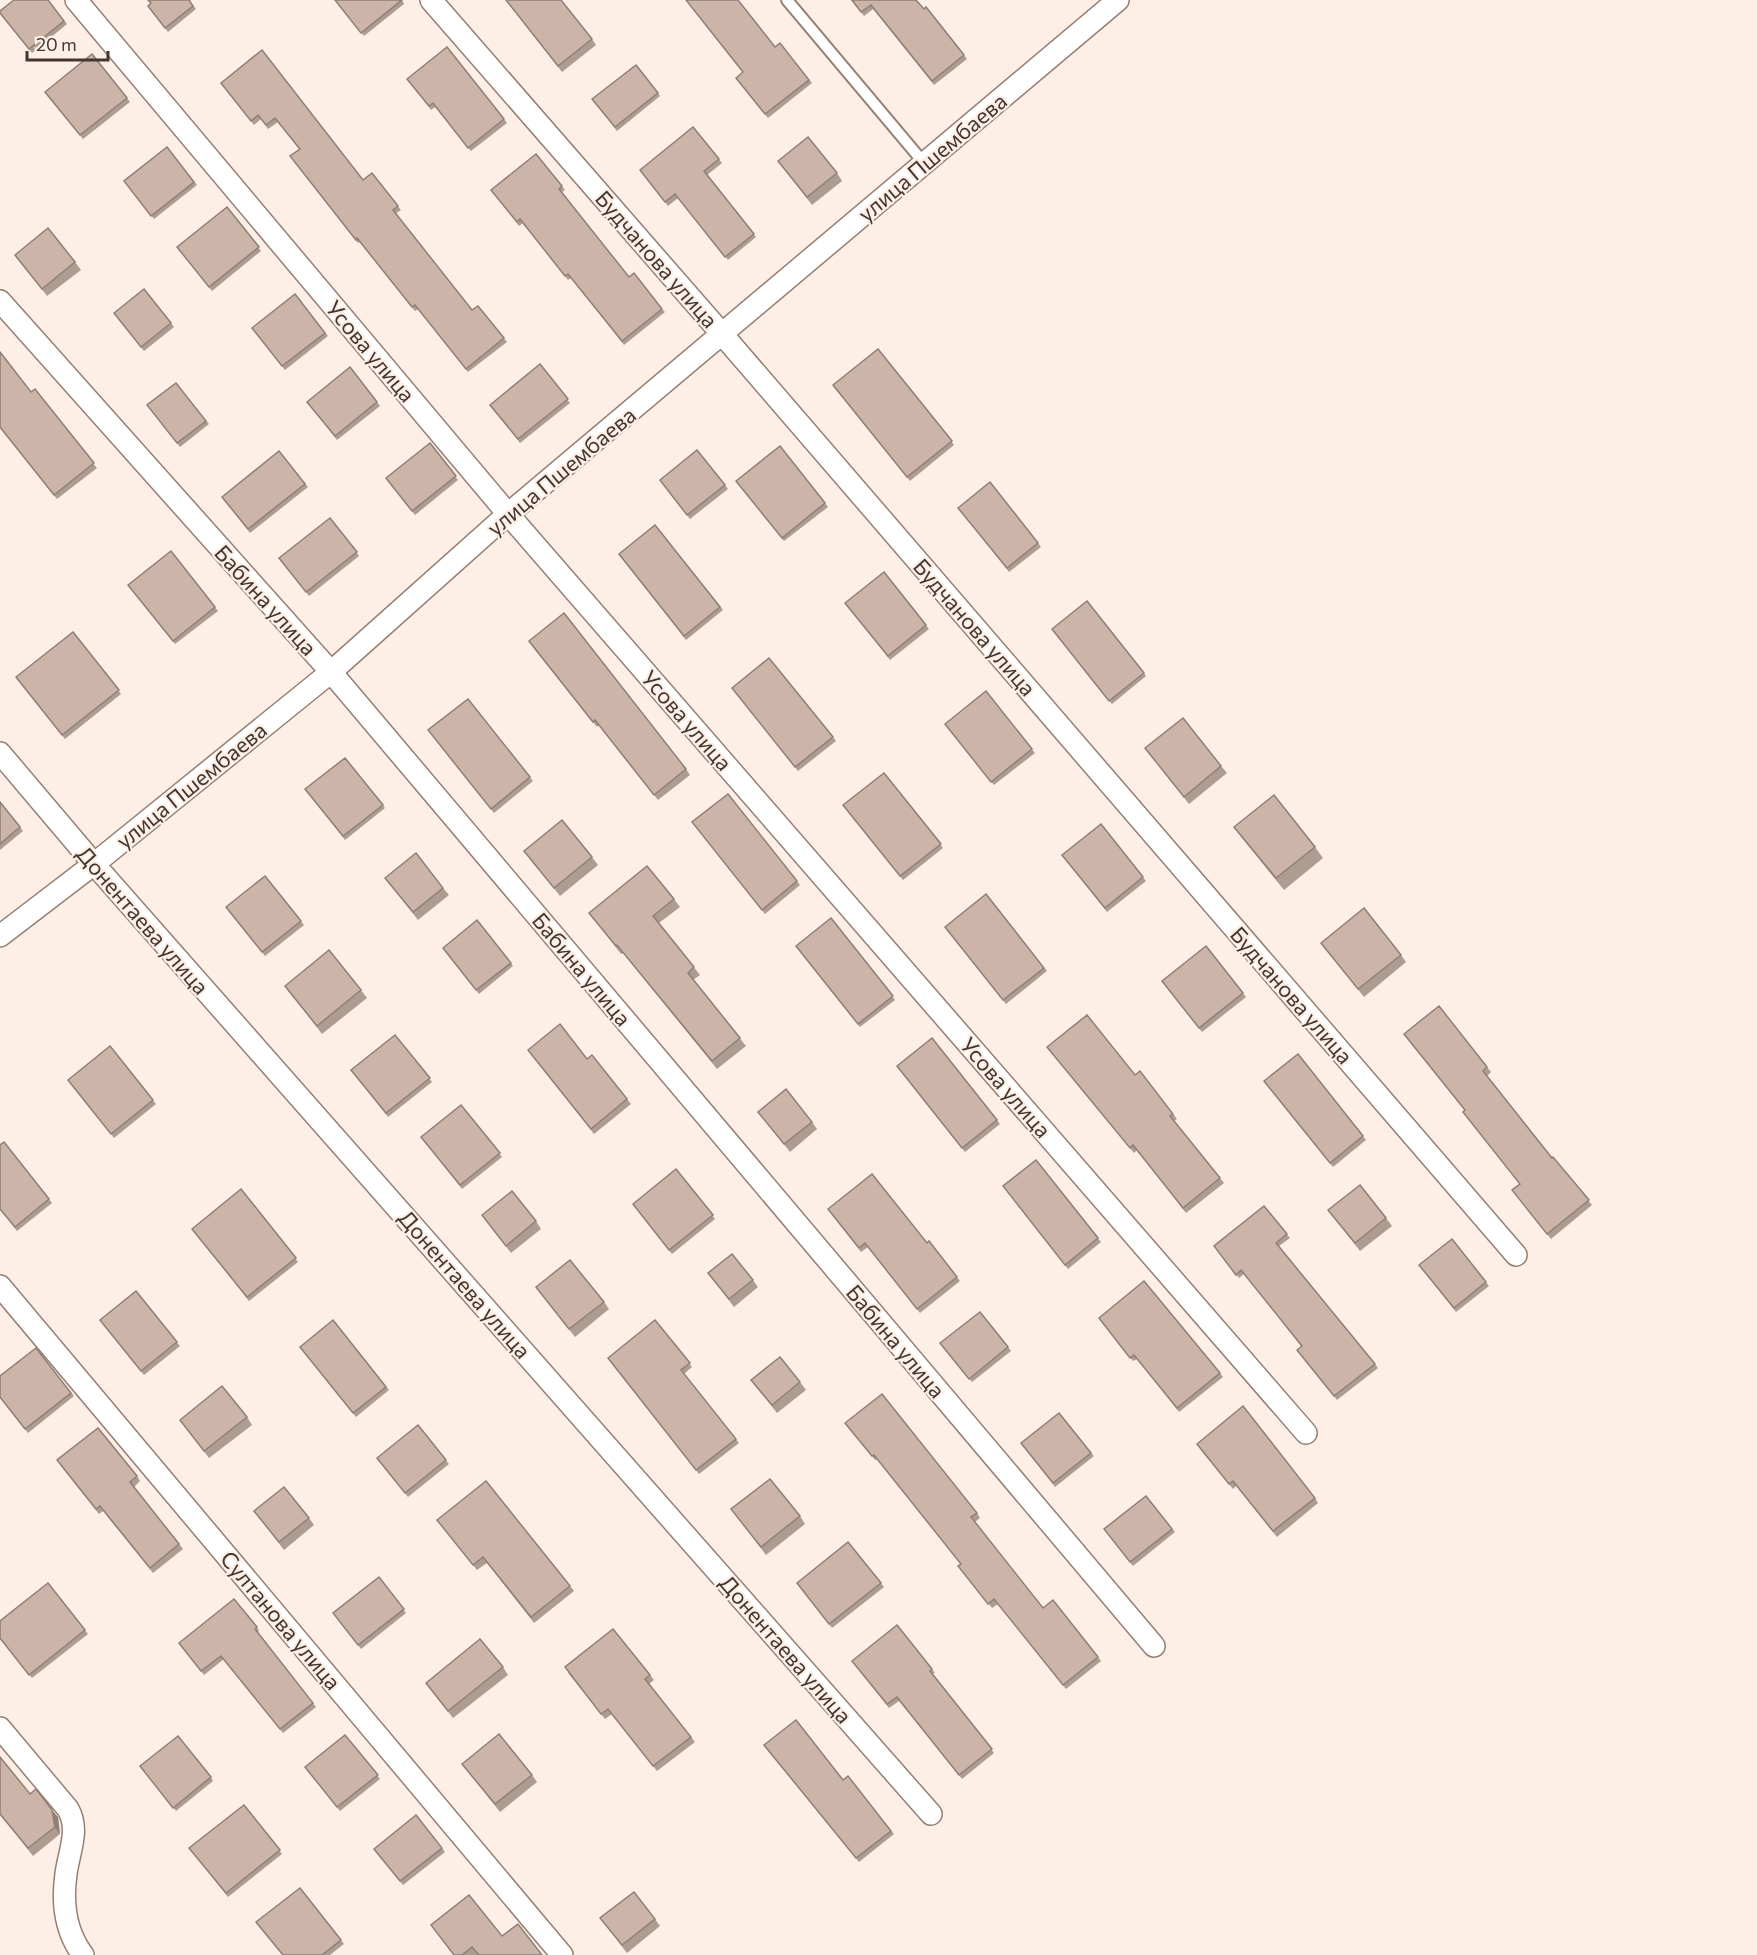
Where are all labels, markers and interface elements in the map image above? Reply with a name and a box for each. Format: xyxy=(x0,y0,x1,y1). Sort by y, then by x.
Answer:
scale bar xyxy=(27,24,108,62)
text: 20 m xyxy=(36,33,77,55)
street label: улица Пшембаева xyxy=(852,87,1012,227)
street label: Будчанова улица xyxy=(590,185,724,333)
street label: Усова улица xyxy=(321,295,421,407)
street label: улица Пшембаева xyxy=(481,401,641,541)
street label: Бабина улица xyxy=(209,539,323,661)
street label: Будчанова улица xyxy=(908,553,1042,701)
street label: Усова улица xyxy=(636,664,738,776)
street label: улица Пшембаева xyxy=(110,716,272,854)
street label: Донентаева улица xyxy=(71,840,215,1000)
street label: Бабина улица xyxy=(527,907,637,1031)
street label: Будчанова улица xyxy=(1225,921,1359,1069)
street label: Усова улица xyxy=(955,1031,1057,1143)
street label: Донентаева улица xyxy=(393,1204,537,1364)
street label: Бабина улица xyxy=(841,1279,951,1403)
street label: Султанова улица xyxy=(215,1545,347,1695)
street label: Донентаева улица xyxy=(714,1569,858,1729)

